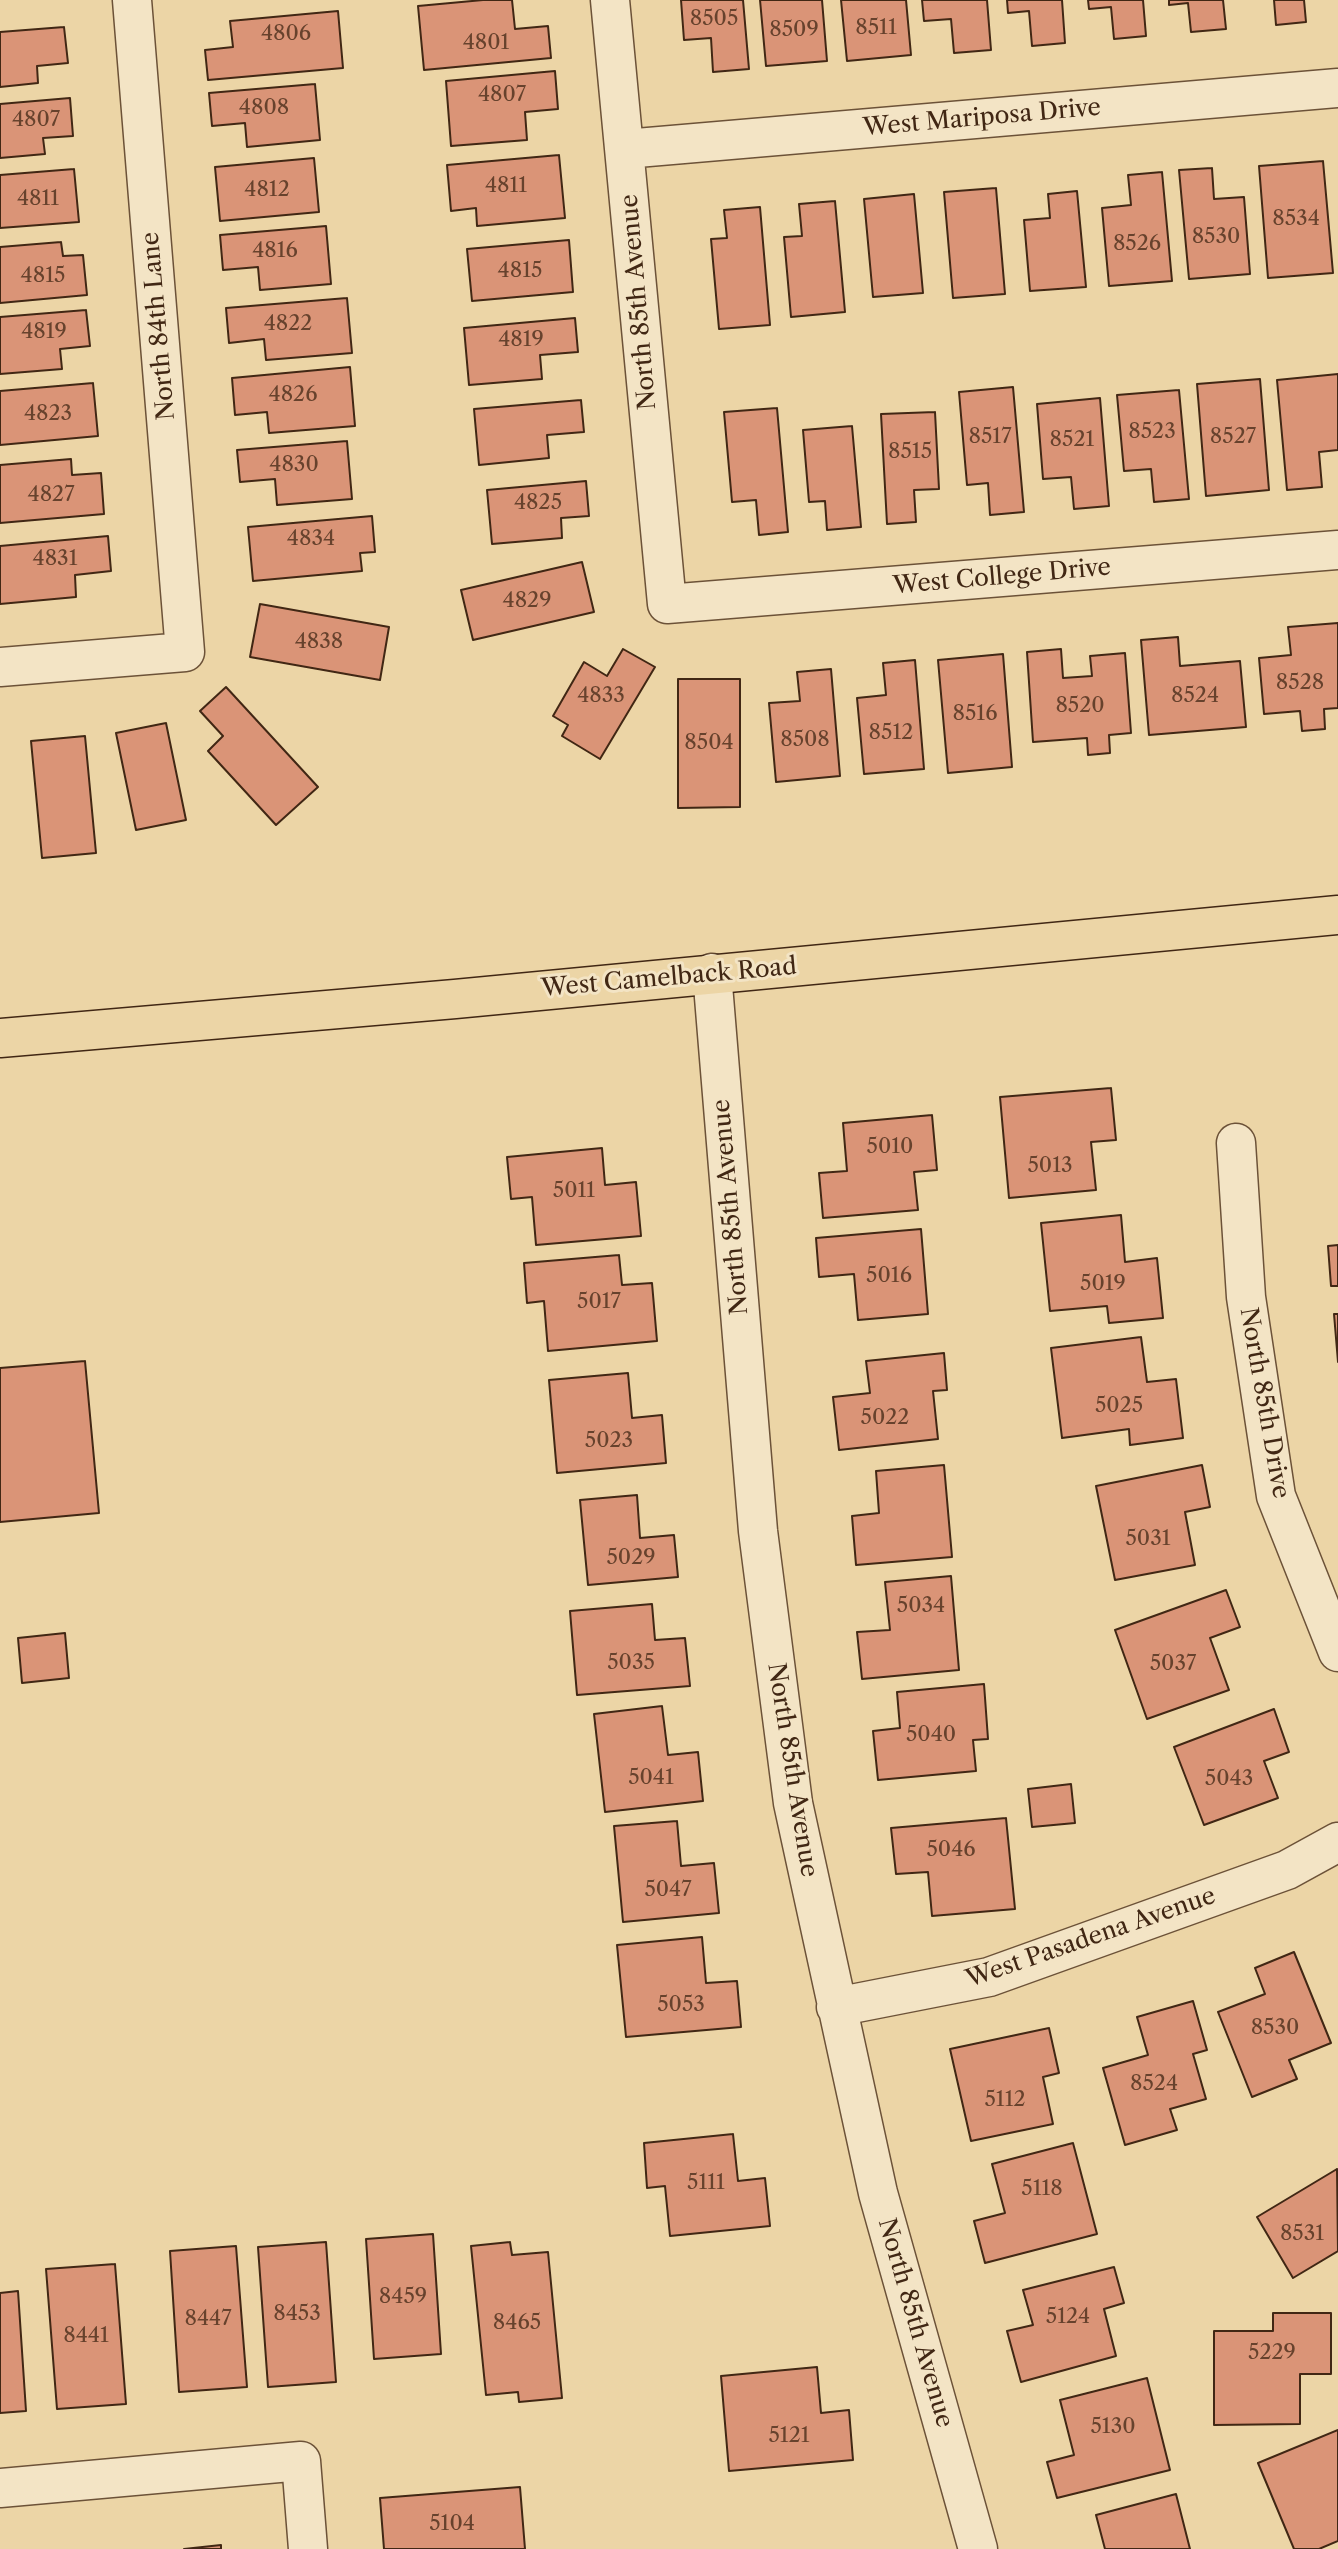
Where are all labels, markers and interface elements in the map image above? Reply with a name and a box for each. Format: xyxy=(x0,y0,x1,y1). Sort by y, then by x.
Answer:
house number: 8505 xyxy=(690,6,738,32)
house number: 8511 xyxy=(855,15,897,41)
house number: 8509 xyxy=(769,17,819,43)
house number: 4806 xyxy=(261,21,311,47)
house number: 4801 xyxy=(463,30,509,56)
house number: 4807 xyxy=(478,82,526,108)
street label: West Mariposa Drive xyxy=(862,93,1102,143)
house number: 4808 xyxy=(239,95,289,121)
house number: 4807 xyxy=(12,107,60,133)
house number: 4811 xyxy=(485,173,527,199)
house number: 4812 xyxy=(244,177,290,203)
house number: 4811 xyxy=(17,186,59,212)
street label: North 85th Avenue xyxy=(615,193,663,411)
house number: 8534 xyxy=(1272,206,1320,232)
house number: 8530 xyxy=(1192,224,1240,250)
street label: North 84th Lane xyxy=(136,231,182,421)
house number: 8526 xyxy=(1113,231,1161,257)
house number: 4816 xyxy=(252,238,298,264)
house number: 4815 xyxy=(498,258,542,284)
house number: 4815 xyxy=(21,263,65,289)
house number: 4822 xyxy=(264,311,312,337)
house number: 4819 xyxy=(21,319,67,345)
house number: 4819 xyxy=(498,327,544,353)
house number: 4826 xyxy=(269,382,317,408)
house number: 4823 xyxy=(24,401,72,427)
house number: 8523 xyxy=(1128,419,1176,445)
house number: 8517 xyxy=(968,424,1012,450)
house number: 8527 xyxy=(1210,424,1256,450)
house number: 8521 xyxy=(1050,427,1094,453)
house number: 8515 xyxy=(888,439,932,465)
house number: 4830 xyxy=(269,452,319,478)
house number: 4827 xyxy=(28,482,74,508)
house number: 4825 xyxy=(514,490,562,516)
house number: 4834 xyxy=(287,526,335,552)
house number: 4831 xyxy=(33,546,77,572)
street label: West College Drive xyxy=(892,553,1112,601)
house number: 4829 xyxy=(503,588,551,614)
house number: 4838 xyxy=(295,629,343,655)
house number: 8528 xyxy=(1276,670,1324,696)
house number: 4833 xyxy=(577,683,625,709)
house number: 8524 xyxy=(1171,683,1219,709)
house number: 8520 xyxy=(1055,693,1105,719)
house number: 8516 xyxy=(953,701,997,727)
house number: 8512 xyxy=(869,720,913,746)
house number: 8508 xyxy=(780,727,830,753)
house number: 8504 xyxy=(684,730,734,756)
street label: West Camelback Road xyxy=(540,952,798,1004)
street label: North 85th Avenue xyxy=(707,1098,755,1316)
house number: 5010 xyxy=(867,1134,913,1160)
house number: 5013 xyxy=(1027,1153,1073,1179)
house number: 5011 xyxy=(553,1178,595,1204)
house number: 5016 xyxy=(866,1263,912,1289)
house number: 5019 xyxy=(1080,1271,1126,1297)
house number: 5017 xyxy=(577,1289,621,1315)
street label: North 85th Drive xyxy=(1233,1305,1295,1501)
house number: 5025 xyxy=(1095,1393,1143,1419)
house number: 5022 xyxy=(861,1405,909,1431)
house number: 5023 xyxy=(585,1428,633,1454)
house number: 5031 xyxy=(1125,1526,1171,1552)
house number: 5029 xyxy=(606,1545,656,1571)
house number: 5034 xyxy=(897,1593,945,1619)
house number: 5035 xyxy=(607,1650,655,1676)
house number: 5037 xyxy=(1150,1651,1196,1677)
street label: North 85th Avenue xyxy=(761,1661,823,1879)
house number: 5040 xyxy=(906,1722,956,1748)
house number: 5041 xyxy=(628,1765,674,1791)
house number: 5043 xyxy=(1205,1766,1253,1792)
house number: 5046 xyxy=(926,1837,976,1863)
house number: 5047 xyxy=(644,1877,692,1903)
street label: West Pasadena Avenue xyxy=(963,1882,1219,1994)
house number: 5053 xyxy=(657,1992,705,2018)
house number: 8530 xyxy=(1251,2015,1299,2041)
house number: 8524 xyxy=(1130,2071,1178,2097)
house number: 5112 xyxy=(984,2087,1026,2113)
house number: 5111 xyxy=(687,2170,725,2196)
house number: 5118 xyxy=(1021,2176,1063,2202)
street label: North 85th Avenue xyxy=(871,2215,959,2431)
house number: 8531 xyxy=(1280,2221,1324,2247)
house number: 8459 xyxy=(379,2284,427,2310)
house number: 8453 xyxy=(273,2301,321,2327)
house number: 5124 xyxy=(1046,2304,1090,2330)
house number: 8447 xyxy=(184,2306,232,2332)
house number: 8465 xyxy=(493,2310,541,2336)
house number: 8441 xyxy=(63,2323,109,2349)
house number: 5229 xyxy=(1248,2340,1296,2366)
house number: 5130 xyxy=(1090,2414,1136,2440)
house number: 5121 xyxy=(768,2423,810,2449)
house number: 5104 xyxy=(429,2511,475,2537)

